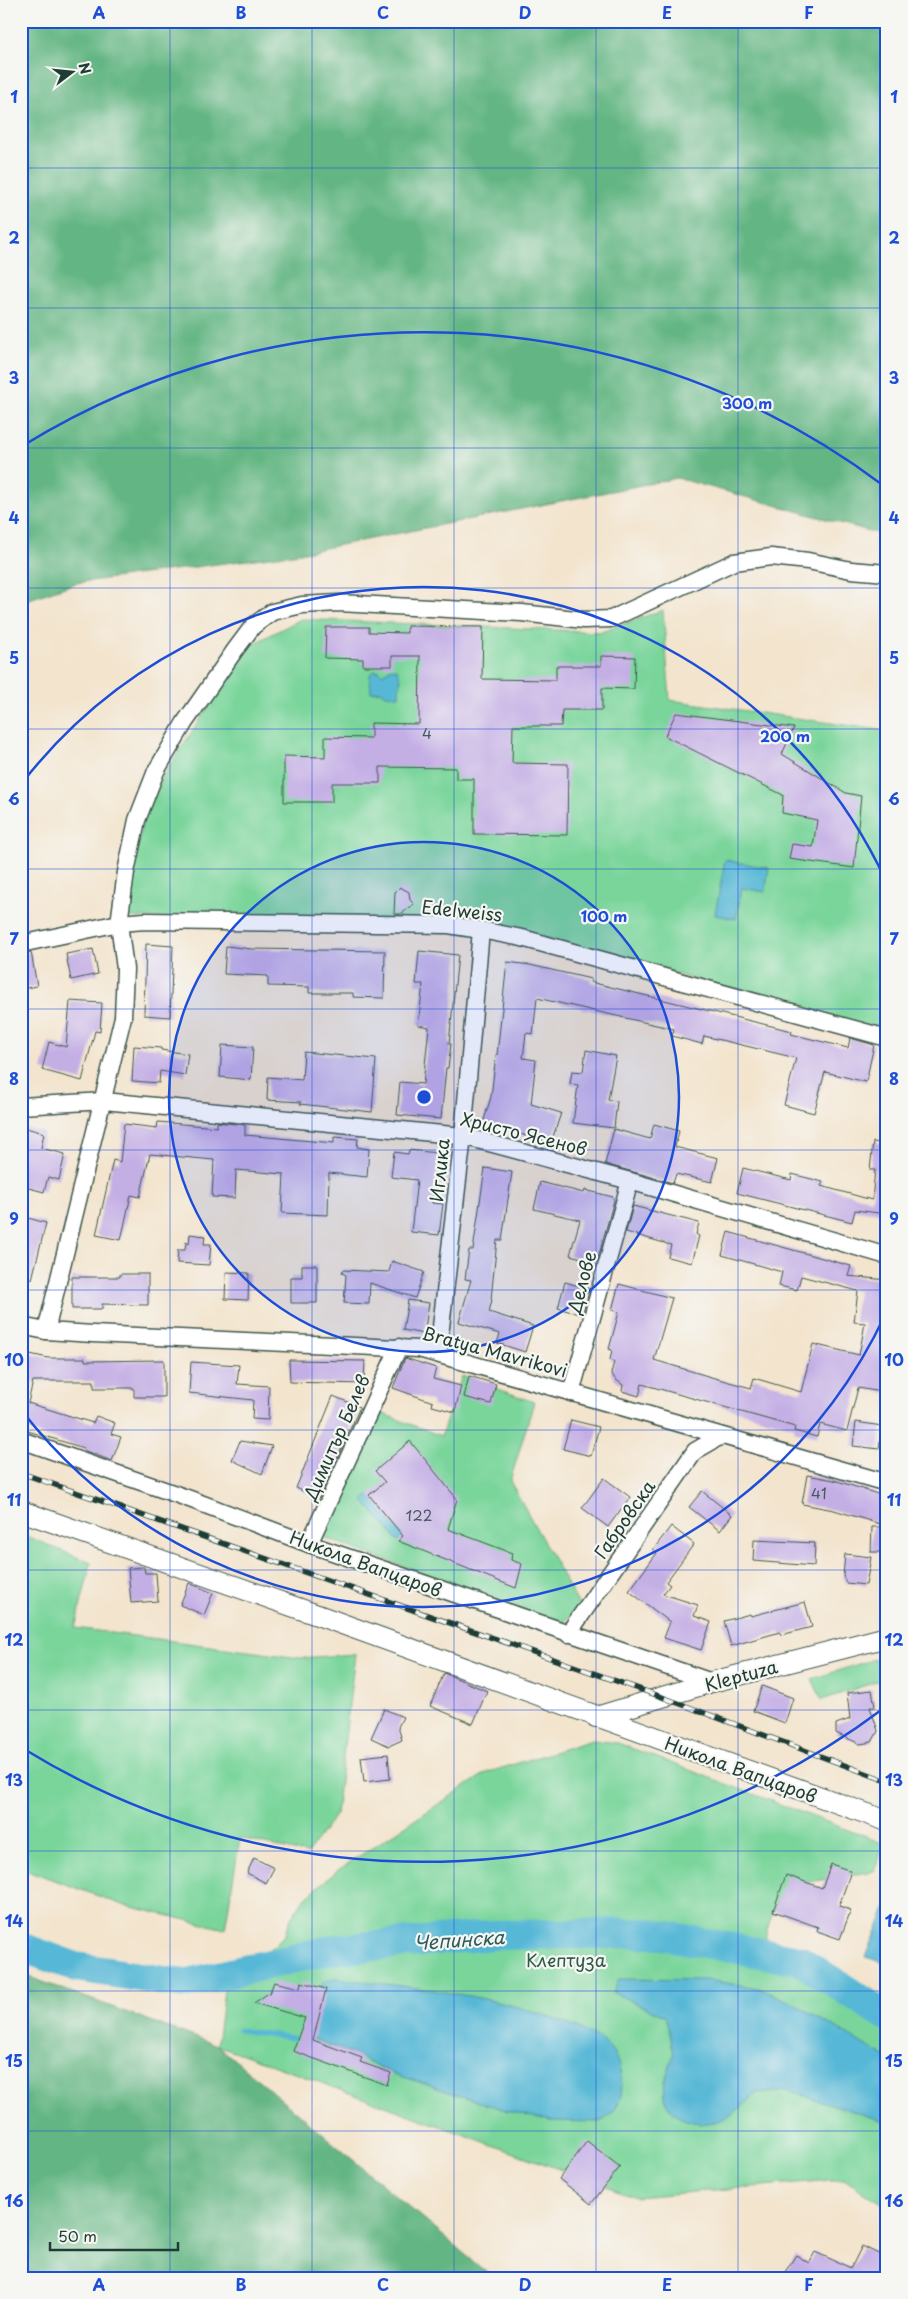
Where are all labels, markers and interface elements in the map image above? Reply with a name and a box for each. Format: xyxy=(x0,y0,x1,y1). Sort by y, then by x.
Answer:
text: A xyxy=(93,0,106,24)
text: B xyxy=(236,0,247,24)
text: C xyxy=(377,0,389,24)
text: D xyxy=(519,0,531,24)
text: E xyxy=(662,0,672,24)
text: F xyxy=(804,0,814,24)
north arrow xyxy=(48,48,98,98)
text: N xyxy=(73,60,97,77)
text: 1 xyxy=(10,84,18,108)
text: 1 xyxy=(890,84,898,108)
text: 2 xyxy=(8,225,20,249)
text: 2 xyxy=(888,225,900,249)
text: 3 xyxy=(9,365,19,389)
text: 3 xyxy=(889,365,899,389)
text: 300 m xyxy=(722,391,772,414)
text: 4 xyxy=(9,505,20,529)
text: 4 xyxy=(889,505,900,529)
text: 5 xyxy=(9,645,19,669)
text: 5 xyxy=(889,645,899,669)
house number: 4 xyxy=(422,721,432,744)
text: 200 m xyxy=(760,724,810,747)
text: 6 xyxy=(8,786,20,810)
text: 6 xyxy=(888,786,900,810)
street label: Edelweiss xyxy=(420,892,504,928)
text: 100 m xyxy=(581,904,627,927)
text: 7 xyxy=(9,926,19,950)
text: 7 xyxy=(889,926,899,950)
text: 8 xyxy=(9,1066,19,1090)
text: 8 xyxy=(889,1066,899,1090)
centre of rings xyxy=(415,1088,433,1106)
street label: Христо Ясенов xyxy=(458,1104,590,1162)
street label: Иглика xyxy=(422,1136,456,1203)
text: 9 xyxy=(9,1206,19,1230)
text: 9 xyxy=(889,1206,899,1230)
street label: Делове xyxy=(559,1248,602,1317)
street label: Bratya Mavrikovi xyxy=(419,1319,571,1383)
text: 10 xyxy=(4,1347,24,1371)
text: 10 xyxy=(884,1347,904,1371)
street label: Димитър Белев xyxy=(296,1370,376,1505)
street label: Габровска xyxy=(587,1473,662,1564)
house number: 41 xyxy=(811,1481,827,1504)
text: 11 xyxy=(7,1487,21,1511)
text: 11 xyxy=(887,1487,901,1511)
house number: 122 xyxy=(406,1503,432,1526)
street label: Никола Вапцаров xyxy=(286,1523,446,1603)
text: 12 xyxy=(5,1627,23,1651)
text: 12 xyxy=(885,1627,903,1651)
street label: Kleptuza xyxy=(702,1652,781,1698)
street label: Никола Вапцаров xyxy=(661,1729,821,1809)
text: 13 xyxy=(5,1767,23,1791)
text: 13 xyxy=(885,1767,903,1791)
text: 14 xyxy=(5,1908,23,1932)
text: 14 xyxy=(885,1908,903,1932)
water label: Чепинска xyxy=(413,1922,506,1956)
park label: Клептуза xyxy=(526,1946,607,1973)
text: 15 xyxy=(5,2048,23,2072)
text: 15 xyxy=(885,2048,903,2072)
text: 16 xyxy=(5,2188,23,2212)
text: 16 xyxy=(885,2188,903,2212)
scale bar xyxy=(50,2219,178,2251)
text: 50 m xyxy=(58,2224,97,2247)
text: A xyxy=(93,2272,106,2296)
text: B xyxy=(236,2272,247,2296)
text: C xyxy=(377,2272,389,2296)
text: D xyxy=(519,2272,531,2296)
text: E xyxy=(662,2272,672,2296)
text: F xyxy=(804,2272,814,2296)

